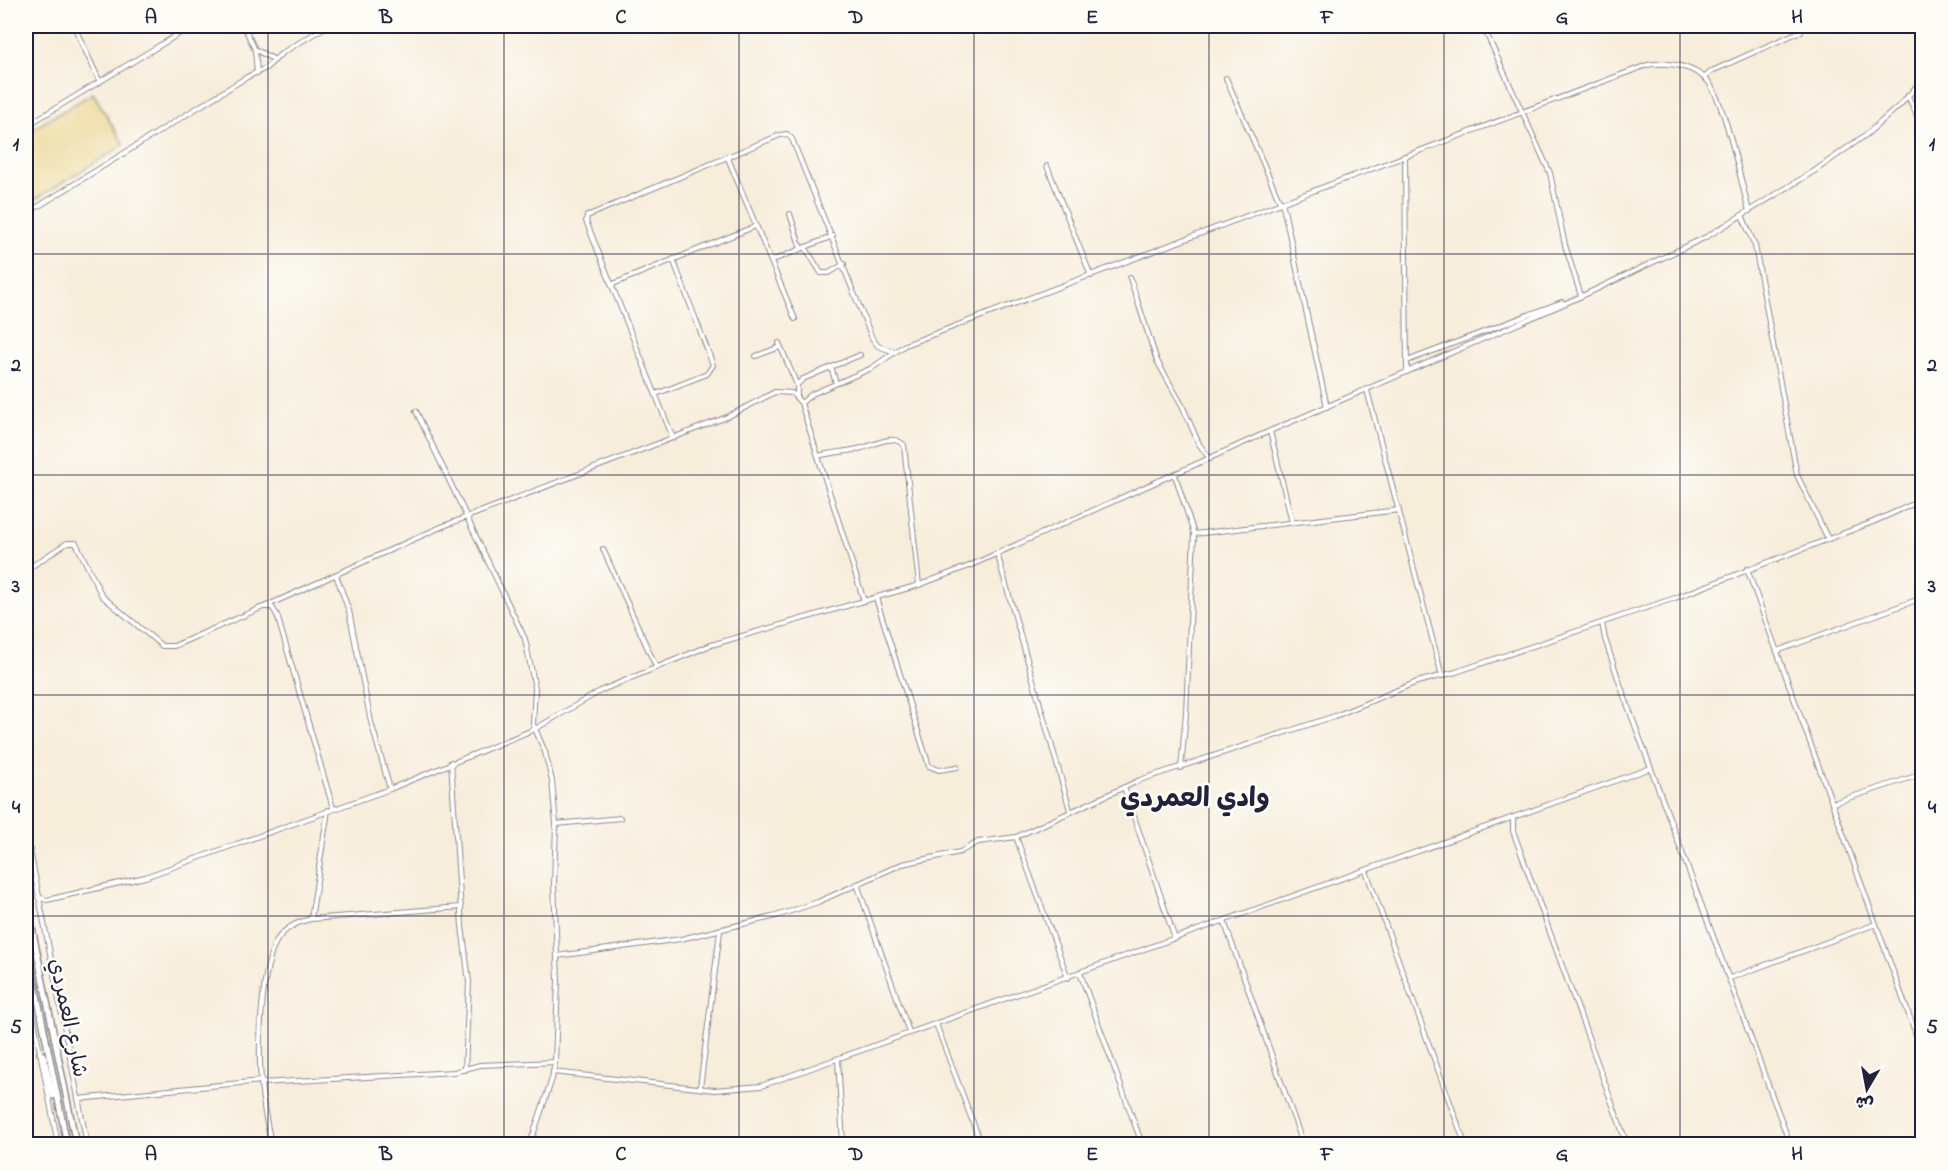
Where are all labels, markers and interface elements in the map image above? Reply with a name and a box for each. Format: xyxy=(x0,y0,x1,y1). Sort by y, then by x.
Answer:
text: A xyxy=(145,4,157,33)
text: B xyxy=(378,4,393,33)
text: C xyxy=(616,4,627,33)
text: D xyxy=(848,4,863,33)
text: E xyxy=(1086,4,1098,33)
text: F xyxy=(1320,4,1334,33)
text: G xyxy=(1556,4,1569,33)
text: H xyxy=(1791,4,1803,33)
text: 1 xyxy=(13,131,20,160)
text: 1 xyxy=(1929,131,1936,160)
text: 2 xyxy=(10,352,21,381)
text: 2 xyxy=(1926,352,1937,381)
text: 3 xyxy=(11,573,20,602)
text: 3 xyxy=(1927,573,1936,602)
district label: وادي العمردي xyxy=(1120,780,1270,819)
text: 4 xyxy=(12,794,21,823)
text: 4 xyxy=(1928,794,1937,823)
street label: شارع العمردي xyxy=(40,956,94,1080)
text: 5 xyxy=(10,1014,22,1043)
text: 5 xyxy=(1926,1014,1938,1043)
north arrow xyxy=(1837,1059,1897,1119)
text: ش xyxy=(1854,1088,1875,1115)
text: A xyxy=(145,1141,157,1170)
text: B xyxy=(378,1141,393,1170)
text: C xyxy=(616,1141,627,1170)
text: D xyxy=(848,1141,863,1170)
text: E xyxy=(1086,1141,1098,1170)
text: F xyxy=(1320,1141,1334,1170)
text: G xyxy=(1556,1141,1569,1170)
text: H xyxy=(1791,1141,1803,1170)

